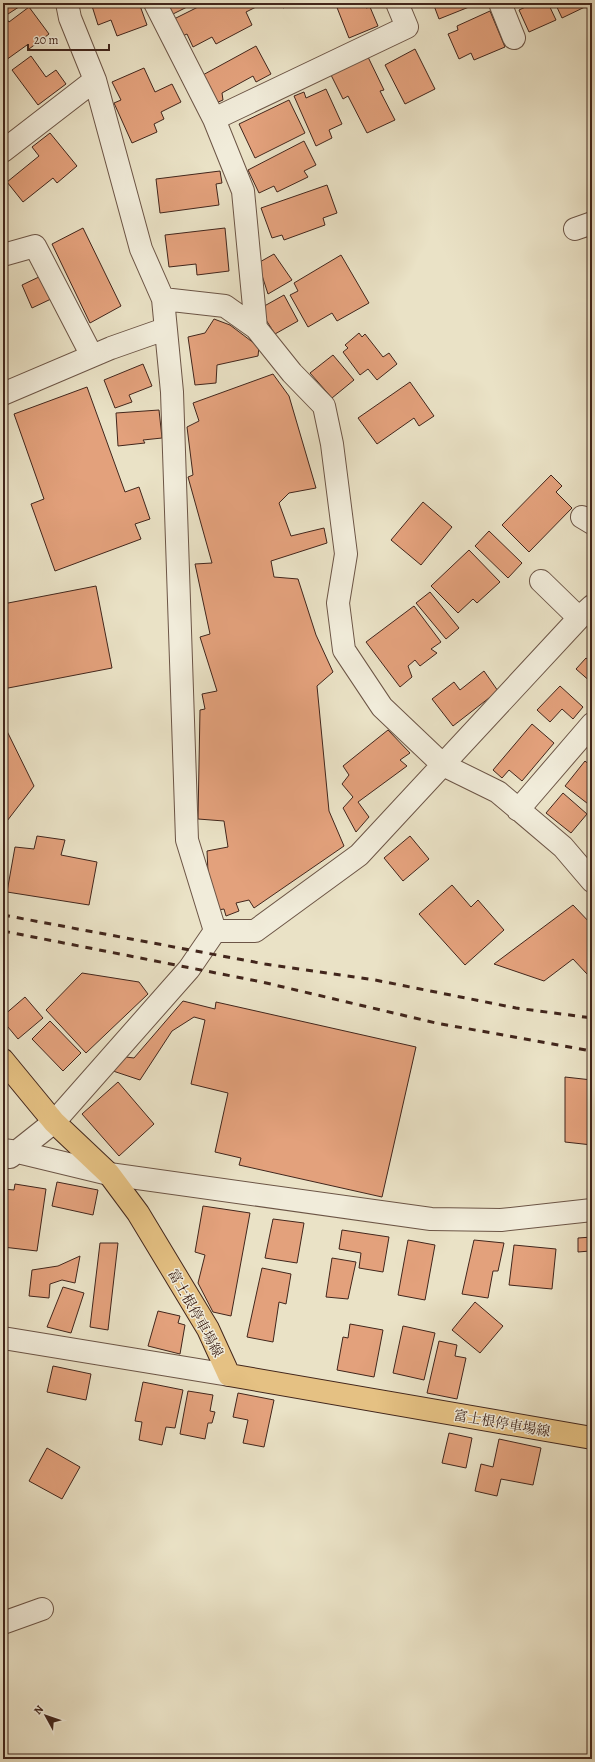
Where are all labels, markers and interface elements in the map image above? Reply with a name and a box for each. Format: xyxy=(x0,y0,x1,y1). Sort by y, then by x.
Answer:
scale bar xyxy=(28,26,109,52)
text: 20 m xyxy=(34,32,58,48)
street label: 富士根停車場線 xyxy=(163,1266,228,1361)
street label: 富士根停車場線 xyxy=(452,1406,552,1441)
north arrow xyxy=(26,1696,66,1736)
text: N xyxy=(30,1702,47,1718)

